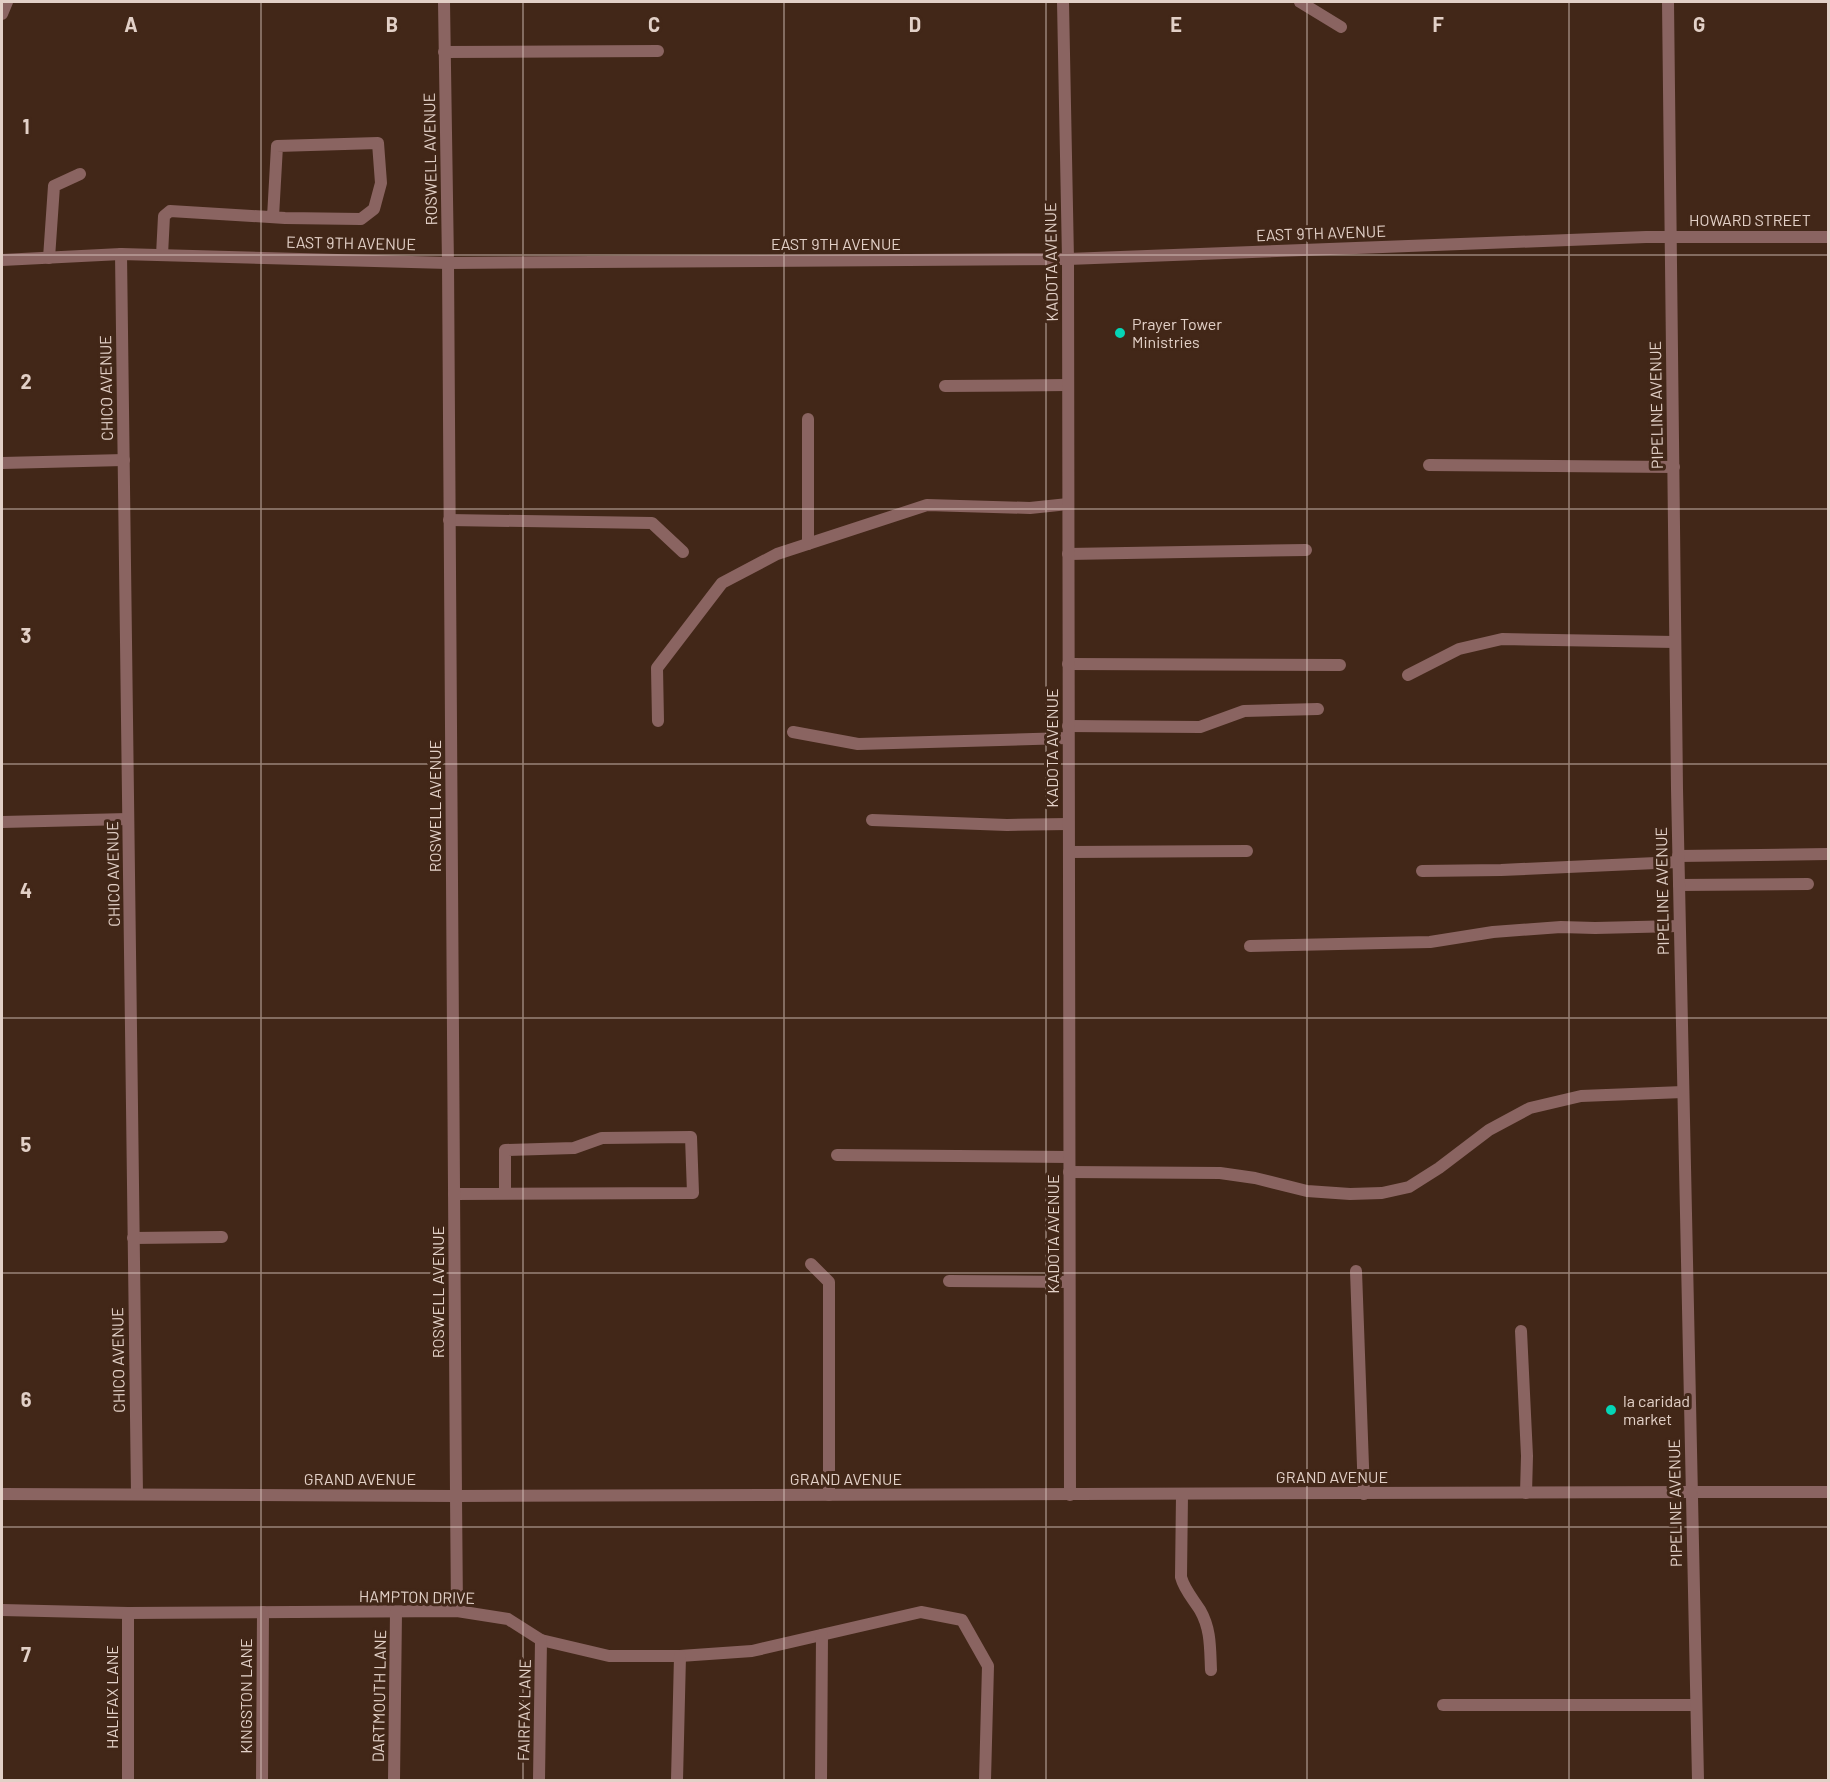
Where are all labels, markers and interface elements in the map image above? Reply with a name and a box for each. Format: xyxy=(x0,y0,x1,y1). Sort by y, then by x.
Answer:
text: A xyxy=(124,12,138,36)
text: B xyxy=(386,12,398,36)
text: C xyxy=(648,12,660,36)
text: D xyxy=(909,12,921,36)
text: E xyxy=(1170,12,1182,36)
text: F xyxy=(1432,12,1444,36)
text: G xyxy=(1693,12,1705,36)
street label: ROSWELL AVENUE xyxy=(419,93,440,225)
text: 1 xyxy=(22,114,30,138)
street label: KADOTA AVENUE xyxy=(1040,202,1061,322)
street label: HOWARD STREET xyxy=(1689,210,1811,229)
street label: EAST 9TH AVENUE xyxy=(1256,221,1386,244)
street label: EAST 9TH AVENUE xyxy=(286,232,416,253)
street label: EAST 9TH AVENUE xyxy=(771,234,901,253)
place label: Prayer Tower Ministries xyxy=(1132,314,1222,351)
marker: Prayer Tower Ministries xyxy=(1113,326,1127,340)
street label: CHICO AVENUE xyxy=(95,335,116,441)
street label: PIPELINE AVENUE xyxy=(1645,341,1666,469)
text: 2 xyxy=(20,369,32,393)
text: 3 xyxy=(21,623,31,647)
street label: KADOTA AVENUE xyxy=(1042,688,1061,808)
street label: ROSWELL AVENUE xyxy=(425,740,444,872)
street label: CHICO AVENUE xyxy=(102,821,123,927)
street label: PIPELINE AVENUE xyxy=(1651,827,1672,955)
text: 4 xyxy=(20,878,32,902)
text: 5 xyxy=(21,1132,32,1156)
street label: KADOTA AVENUE xyxy=(1043,1174,1062,1294)
street label: ROSWELL AVENUE xyxy=(428,1226,447,1358)
street label: CHICO AVENUE xyxy=(107,1307,128,1413)
text: 6 xyxy=(21,1387,32,1411)
place label: la caridad market xyxy=(1623,1391,1690,1428)
marker: la caridad market xyxy=(1604,1403,1618,1417)
street label: PIPELINE AVENUE xyxy=(1664,1439,1685,1567)
street label: GRAND AVENUE xyxy=(1276,1467,1388,1486)
street label: GRAND AVENUE xyxy=(304,1469,416,1488)
street label: GRAND AVENUE xyxy=(790,1469,902,1488)
street label: HAMPTON DRIVE xyxy=(359,1586,475,1607)
street label: DARTMOUTH LANE xyxy=(368,1630,389,1762)
street label: KINGSTON LANE xyxy=(236,1638,255,1754)
text: 7 xyxy=(21,1642,31,1666)
street label: HALIFAX LANE xyxy=(102,1645,121,1749)
street label: FAIRFAX LANE xyxy=(513,1659,534,1761)

